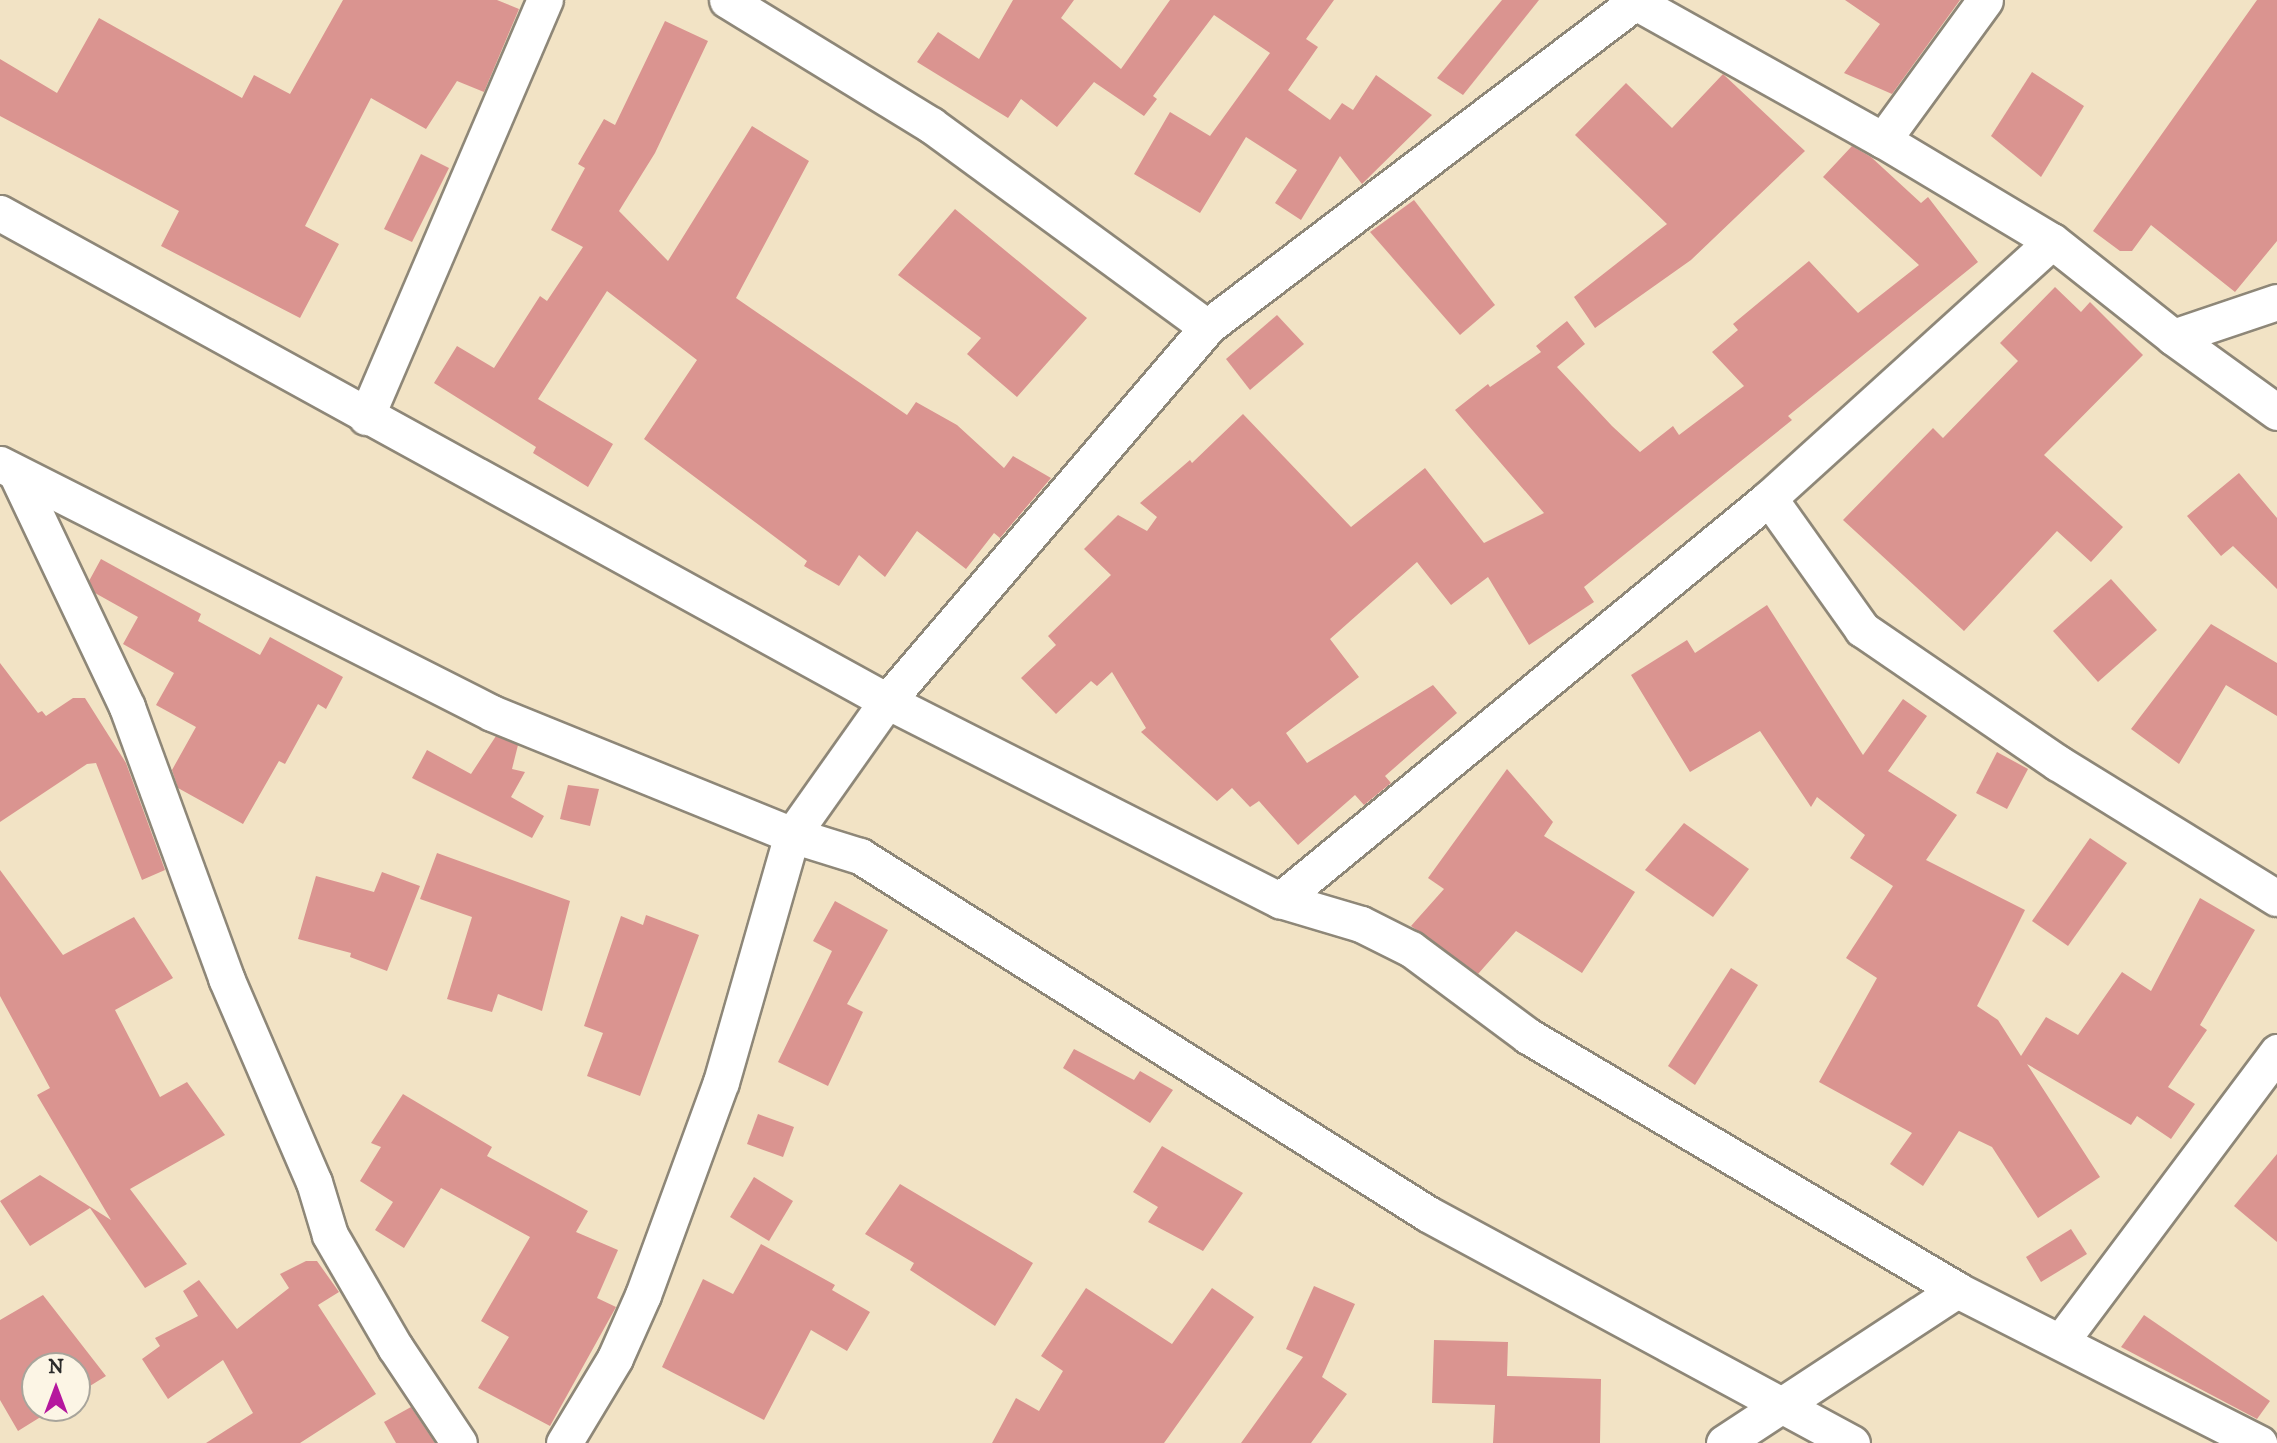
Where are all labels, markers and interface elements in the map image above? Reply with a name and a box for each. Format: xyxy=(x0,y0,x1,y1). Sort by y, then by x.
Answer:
north arrow xyxy=(21,1352,91,1422)
text: N xyxy=(48,1356,64,1379)

